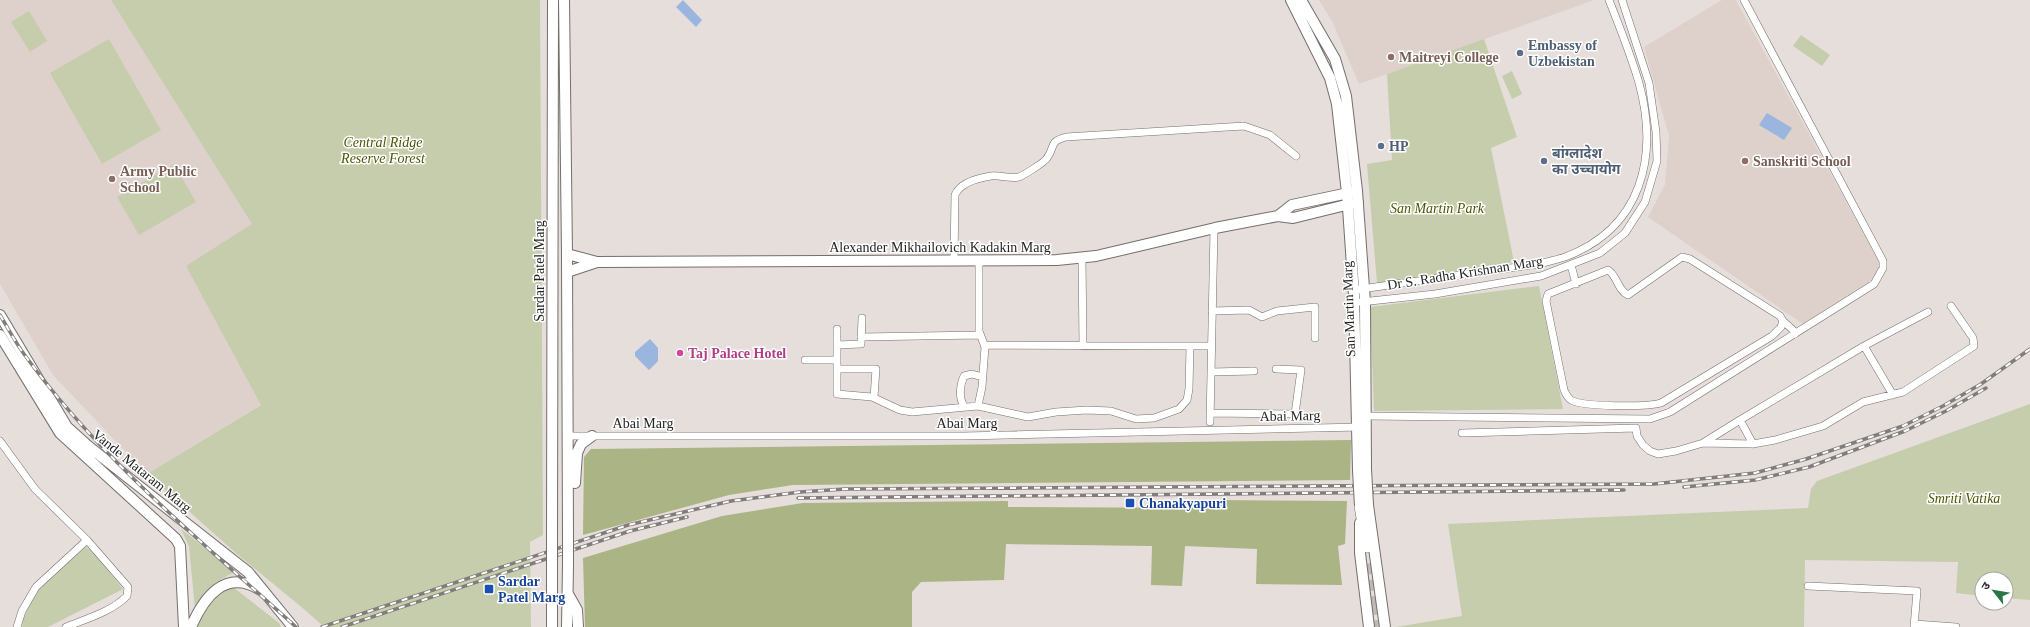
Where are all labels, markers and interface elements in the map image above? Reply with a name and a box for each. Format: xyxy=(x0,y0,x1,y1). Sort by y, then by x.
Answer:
place label: Embassy of Uzbekistan xyxy=(1528,38,1597,69)
marker: Embassy of Uzbekistan xyxy=(1515,48,1525,58)
place label: Maitreyi College xyxy=(1399,50,1499,65)
marker: Maitreyi College xyxy=(1386,52,1396,62)
park label: Central Ridge Reserve Forest xyxy=(340,135,426,166)
place label: HP xyxy=(1389,139,1409,154)
marker: HP xyxy=(1376,141,1386,151)
place label: बांग्लादेश का उच्चायोग xyxy=(1552,144,1621,177)
place label: Sanskriti School xyxy=(1753,154,1851,169)
marker: बांग्लादेश का उच्चायोग xyxy=(1539,156,1549,166)
marker: Sanskriti School xyxy=(1740,156,1750,166)
place label: Army Public School xyxy=(120,164,197,195)
marker: Army Public School xyxy=(107,174,117,184)
park label: San Martin Park xyxy=(1390,201,1485,216)
street label: Sardar Patel Marg xyxy=(532,220,547,322)
street label: Alexander Mikhailovich Kadakin Marg xyxy=(829,240,1051,255)
street label: Dr S. Radha Krishnan Marg xyxy=(1386,253,1544,293)
street label: San Martin Marg xyxy=(1340,261,1358,357)
place label: Taj Palace Hotel xyxy=(688,346,786,361)
marker: Taj Palace Hotel xyxy=(675,348,685,358)
street label: Abai Marg xyxy=(1259,408,1321,424)
street label: Abai Marg xyxy=(613,416,673,431)
street label: Abai Marg xyxy=(937,416,997,431)
street label: Vande Mataram Marg xyxy=(90,427,194,515)
park label: Smriti Vatika xyxy=(1928,491,2000,506)
place label: Chanakyapuri xyxy=(1139,496,1226,511)
marker: Chanakyapuri xyxy=(1124,497,1136,509)
north arrow xyxy=(1974,571,2014,611)
place label: Sardar Patel Marg xyxy=(498,574,565,605)
text: उ xyxy=(1979,580,1993,592)
marker: Sardar Patel Marg xyxy=(483,583,495,595)

